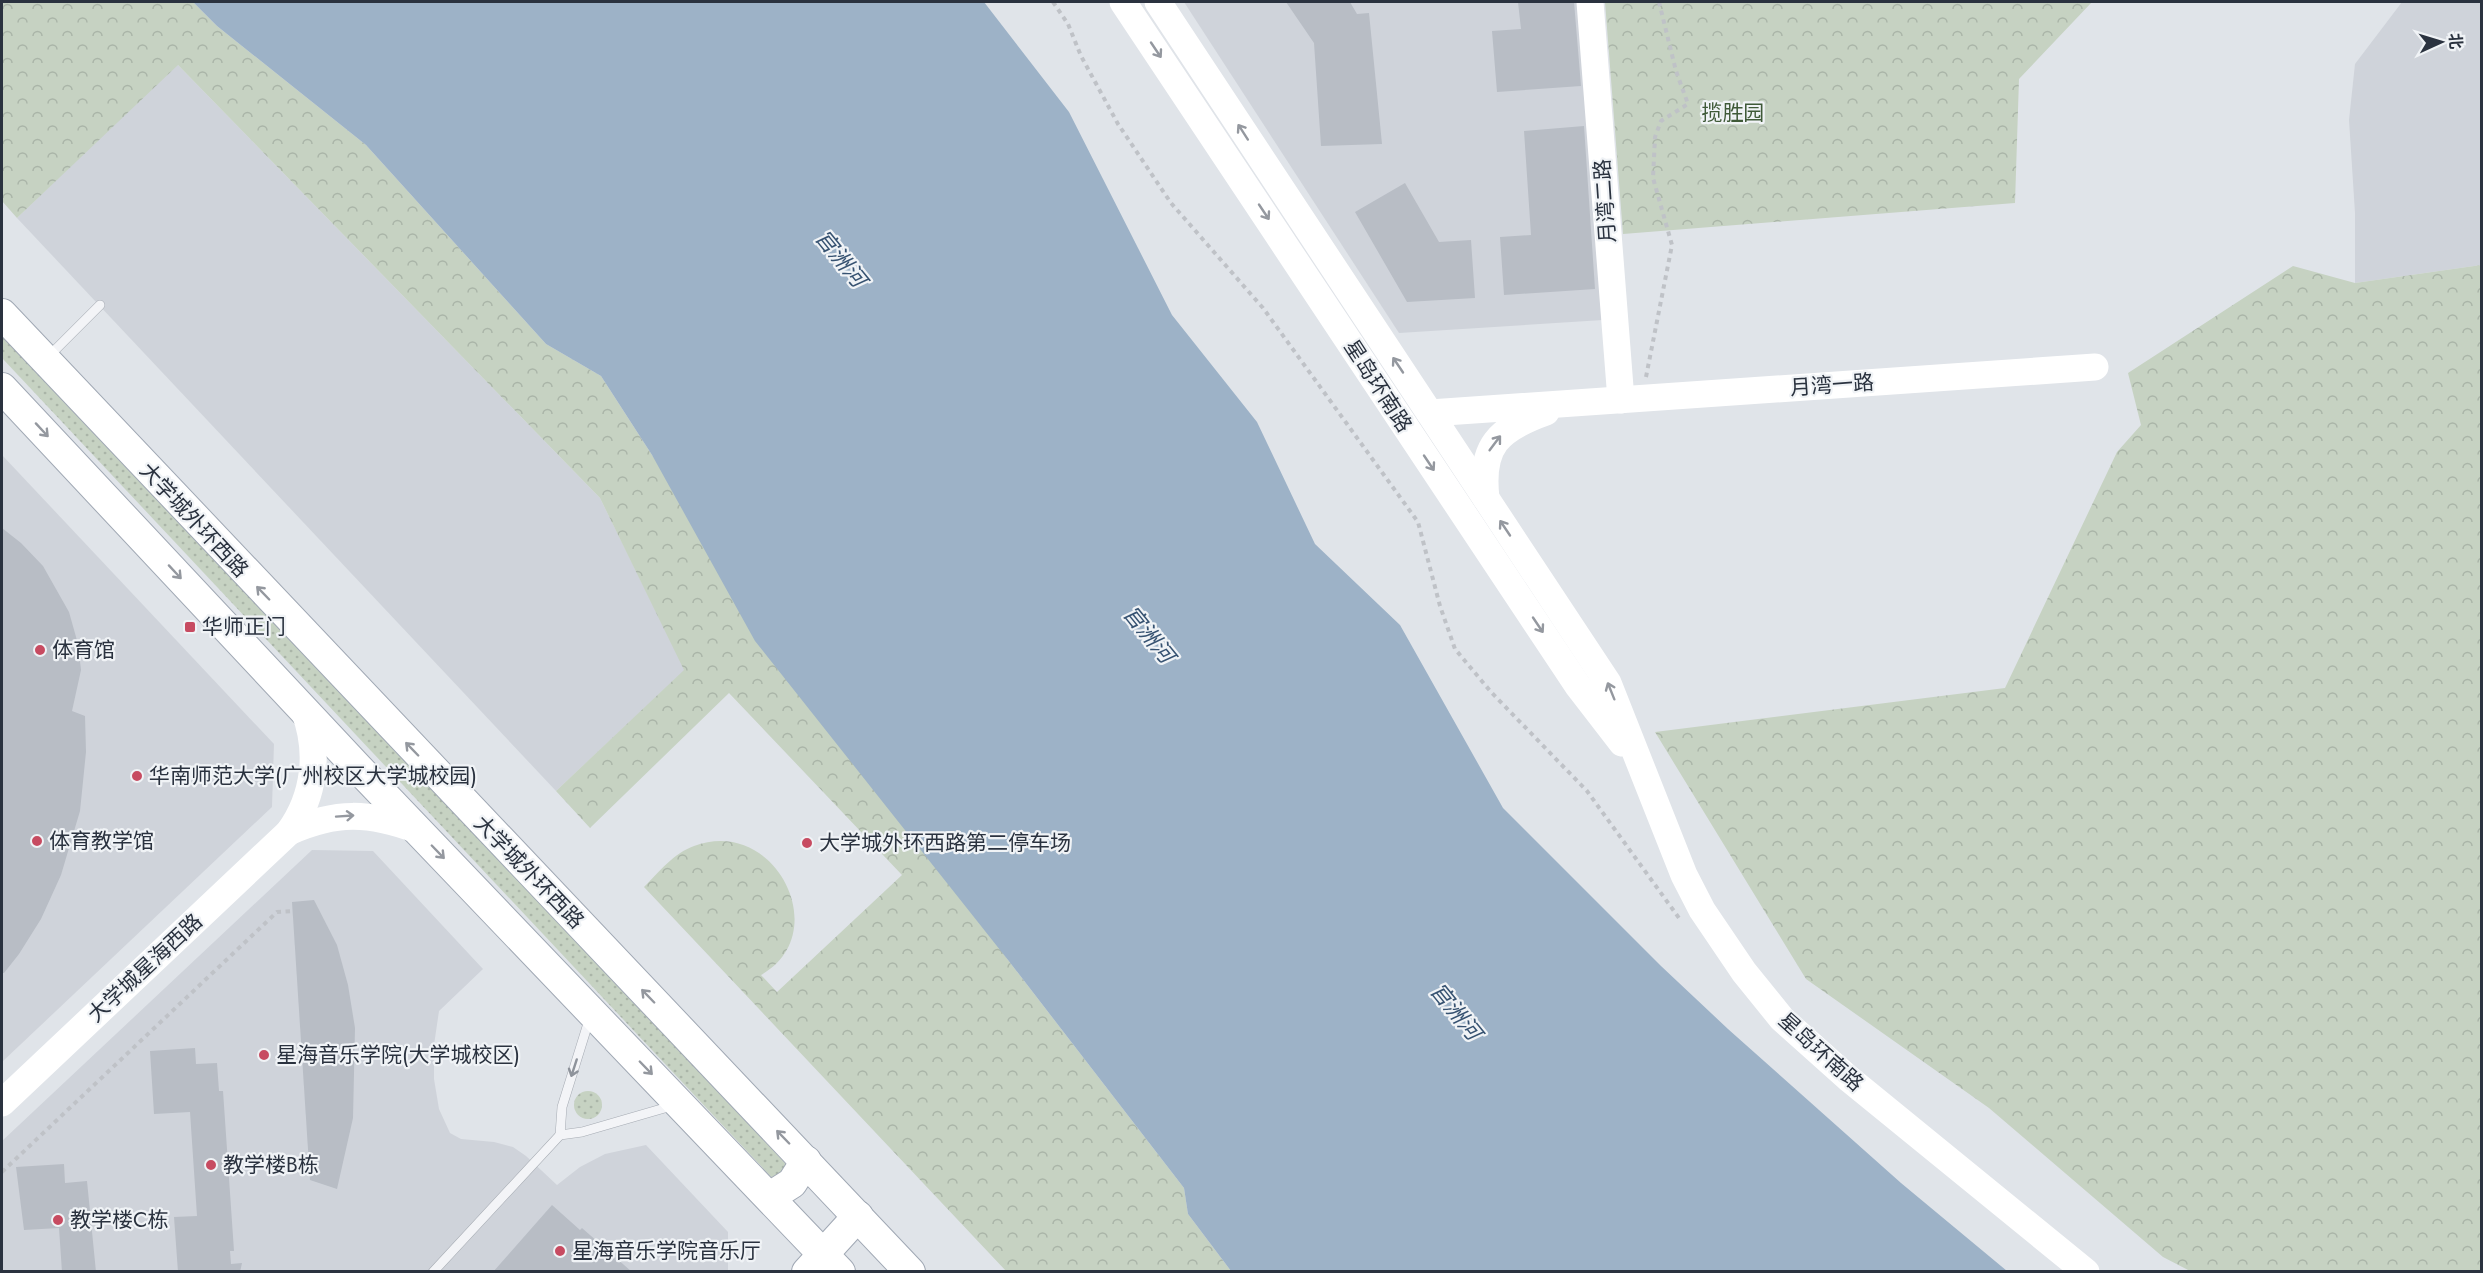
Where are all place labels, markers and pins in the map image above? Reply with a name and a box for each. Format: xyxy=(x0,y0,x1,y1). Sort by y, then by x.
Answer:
place label: 华师正门 xyxy=(202,612,286,642)
marker: 华师正门 xyxy=(183,620,197,634)
place label: 体育馆 xyxy=(52,635,115,665)
marker: 体育馆 xyxy=(33,643,47,657)
place label: 华南师范大学(广州校区大学城校园) xyxy=(149,761,477,791)
marker: 华南师范大学(广州校区大学城校园) xyxy=(130,769,144,783)
place label: 体育教学馆 xyxy=(49,826,154,856)
place label: 大学城外环西路第二停车场 xyxy=(819,828,1071,858)
marker: 体育教学馆 xyxy=(30,834,44,848)
marker: 大学城外环西路第二停车场 xyxy=(800,836,814,850)
place label: 星海音乐学院(大学城校区) xyxy=(276,1040,520,1070)
marker: 星海音乐学院(大学城校区) xyxy=(257,1048,271,1062)
place label: 教学楼B栋 xyxy=(223,1150,319,1180)
marker: 教学楼B栋 xyxy=(204,1158,218,1172)
place label: 教学楼C栋 xyxy=(70,1205,168,1235)
marker: 教学楼C栋 xyxy=(51,1213,65,1227)
place label: 星海音乐学院音乐厅 xyxy=(572,1236,761,1266)
marker: 星海音乐学院音乐厅 xyxy=(553,1244,567,1258)

